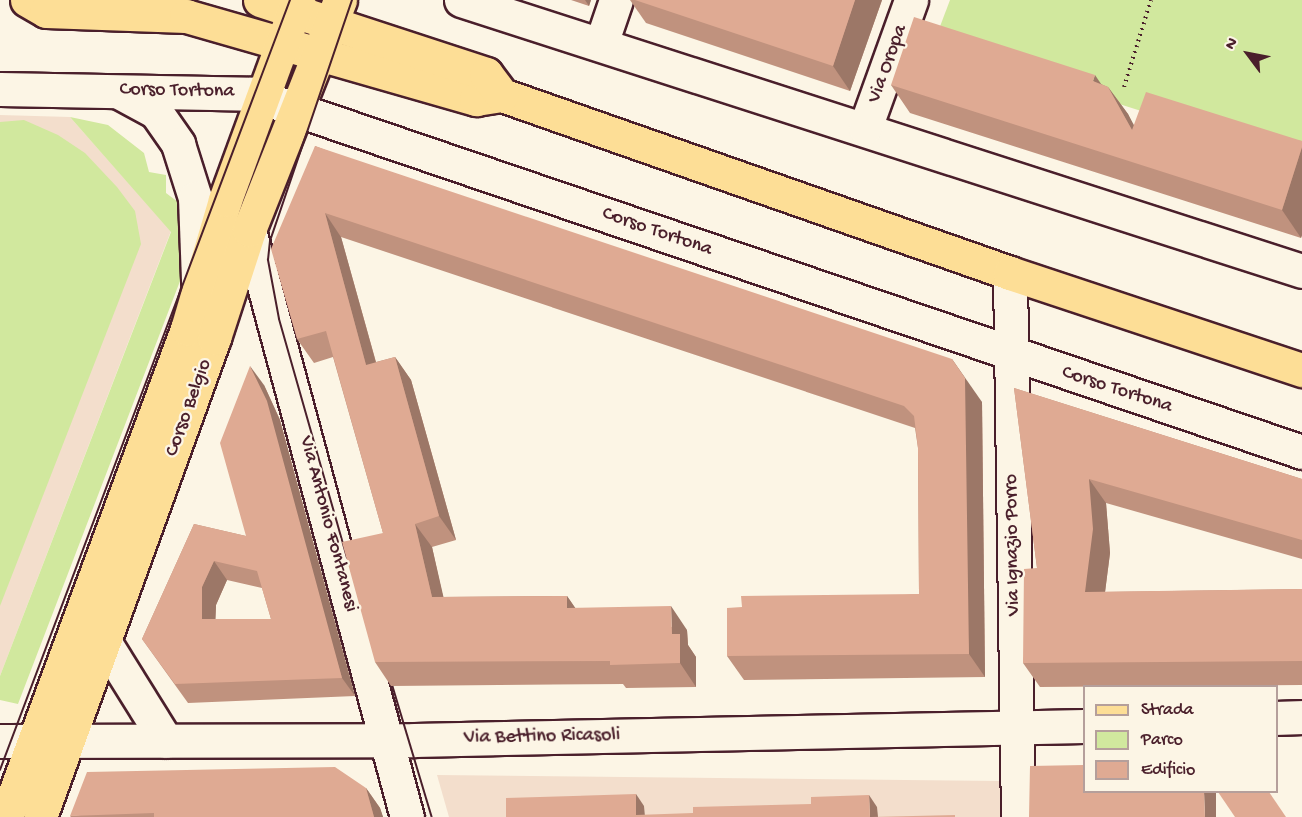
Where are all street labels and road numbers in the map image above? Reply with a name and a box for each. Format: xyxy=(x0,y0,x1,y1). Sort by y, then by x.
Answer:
street label: Via Oropa xyxy=(863,21,913,107)
street label: Corso Tortona xyxy=(119,78,235,104)
street label: Corso Tortona xyxy=(599,202,715,262)
street label: Corso Belgio xyxy=(160,356,218,460)
street label: Corso Tortona xyxy=(1059,361,1175,419)
street label: Via Antonio Fontanesi xyxy=(293,433,363,615)
street label: Via Ignazio Porro xyxy=(1000,474,1026,616)
street label: Via Bettino Ricasoli xyxy=(464,724,620,750)

